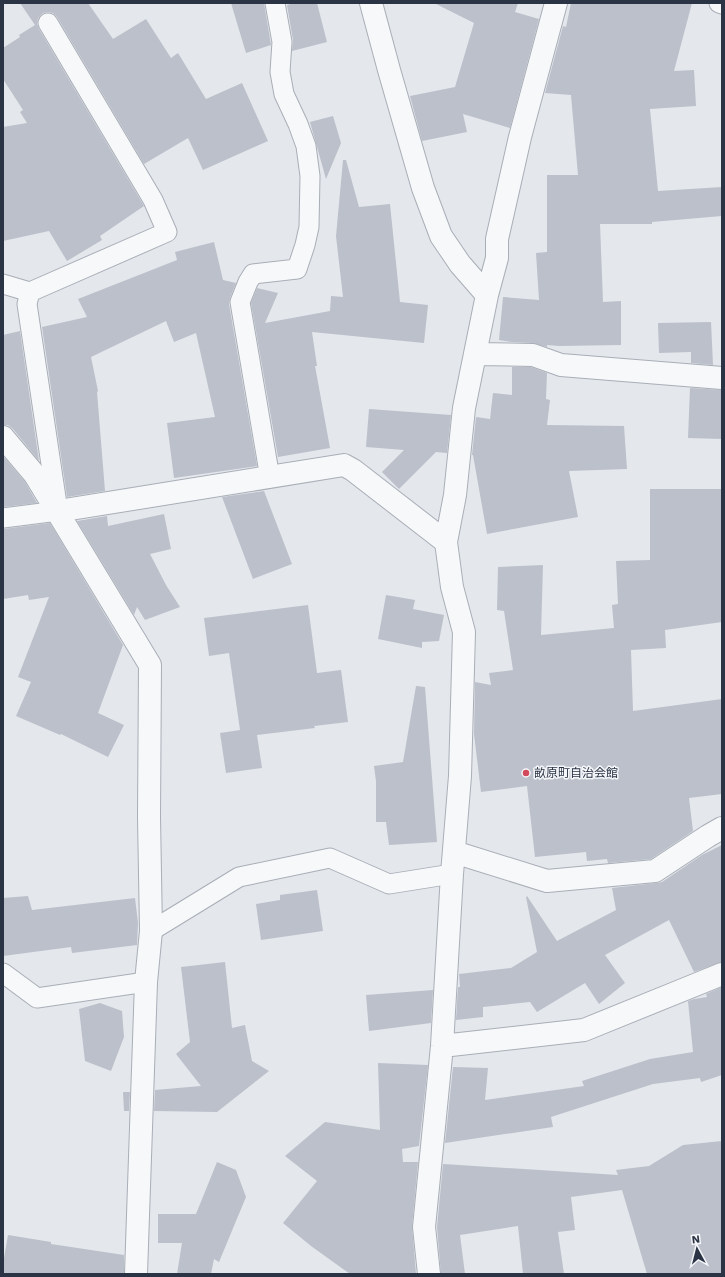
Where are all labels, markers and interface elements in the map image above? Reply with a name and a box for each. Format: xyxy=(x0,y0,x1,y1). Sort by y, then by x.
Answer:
place label: 畝原町自治会館 xyxy=(534,766,618,780)
marker: 畝原町自治会館 xyxy=(521,768,531,778)
north arrow xyxy=(677,1229,717,1269)
text: N xyxy=(691,1233,701,1247)

